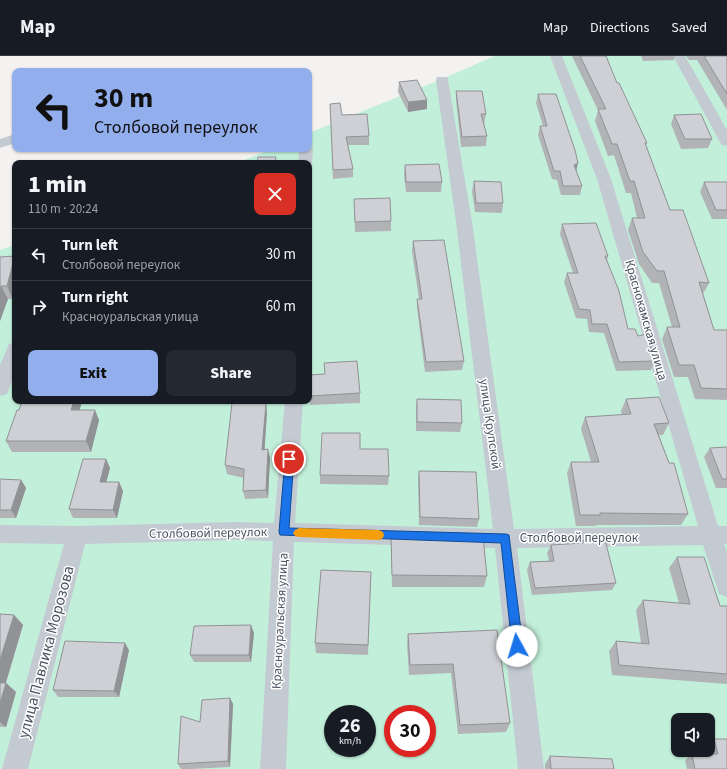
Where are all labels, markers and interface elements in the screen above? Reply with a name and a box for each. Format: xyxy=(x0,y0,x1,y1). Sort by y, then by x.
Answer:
text: Map xyxy=(20,14,55,41)
text: Map xyxy=(543,18,568,38)
text: Directions xyxy=(590,18,649,38)
text: Saved xyxy=(671,18,707,38)
text: 30 m xyxy=(94,78,153,118)
icon: left xyxy=(28,84,80,136)
text: Столбовой переулок xyxy=(94,115,258,140)
text: 1 min xyxy=(28,167,87,202)
button: close xyxy=(254,173,296,215)
text: 110 m · 20:24 xyxy=(28,200,98,218)
text: Turn left xyxy=(62,235,118,256)
icon: left xyxy=(28,244,50,266)
text: 30 m xyxy=(266,244,296,265)
text: Столбовой переулок xyxy=(62,256,180,274)
street label: Краснокамская улица xyxy=(620,258,672,382)
text: Turn right xyxy=(62,287,128,308)
icon: right xyxy=(28,296,50,318)
text: 60 m xyxy=(266,296,296,317)
text: Красноуральская улица xyxy=(62,308,198,326)
button: Exit xyxy=(28,350,158,396)
button: Share xyxy=(166,350,296,396)
street label: улица Крупской xyxy=(475,378,505,470)
pin xyxy=(272,442,306,476)
icon: arrive xyxy=(278,448,300,470)
street label: Столбовой переулок xyxy=(149,523,268,543)
street label: Столбовой переулок xyxy=(520,529,639,547)
street label: Красноуральская улица xyxy=(267,552,293,690)
street label: улица Павлика Морозова xyxy=(12,563,80,741)
position arrow xyxy=(496,625,538,667)
speed limit sign: 30 xyxy=(384,705,436,757)
text: 26 xyxy=(339,712,361,740)
map controls xyxy=(671,713,715,757)
button: sound xyxy=(671,713,715,757)
text: km/h xyxy=(339,734,361,748)

